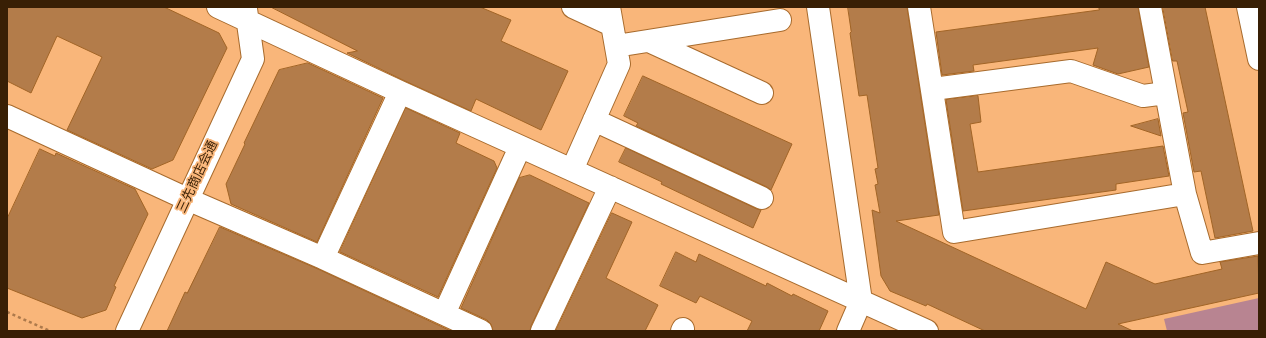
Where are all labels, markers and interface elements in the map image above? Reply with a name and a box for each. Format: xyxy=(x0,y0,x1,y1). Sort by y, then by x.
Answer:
street label: 三先商店会通 xyxy=(174,138,222,216)

